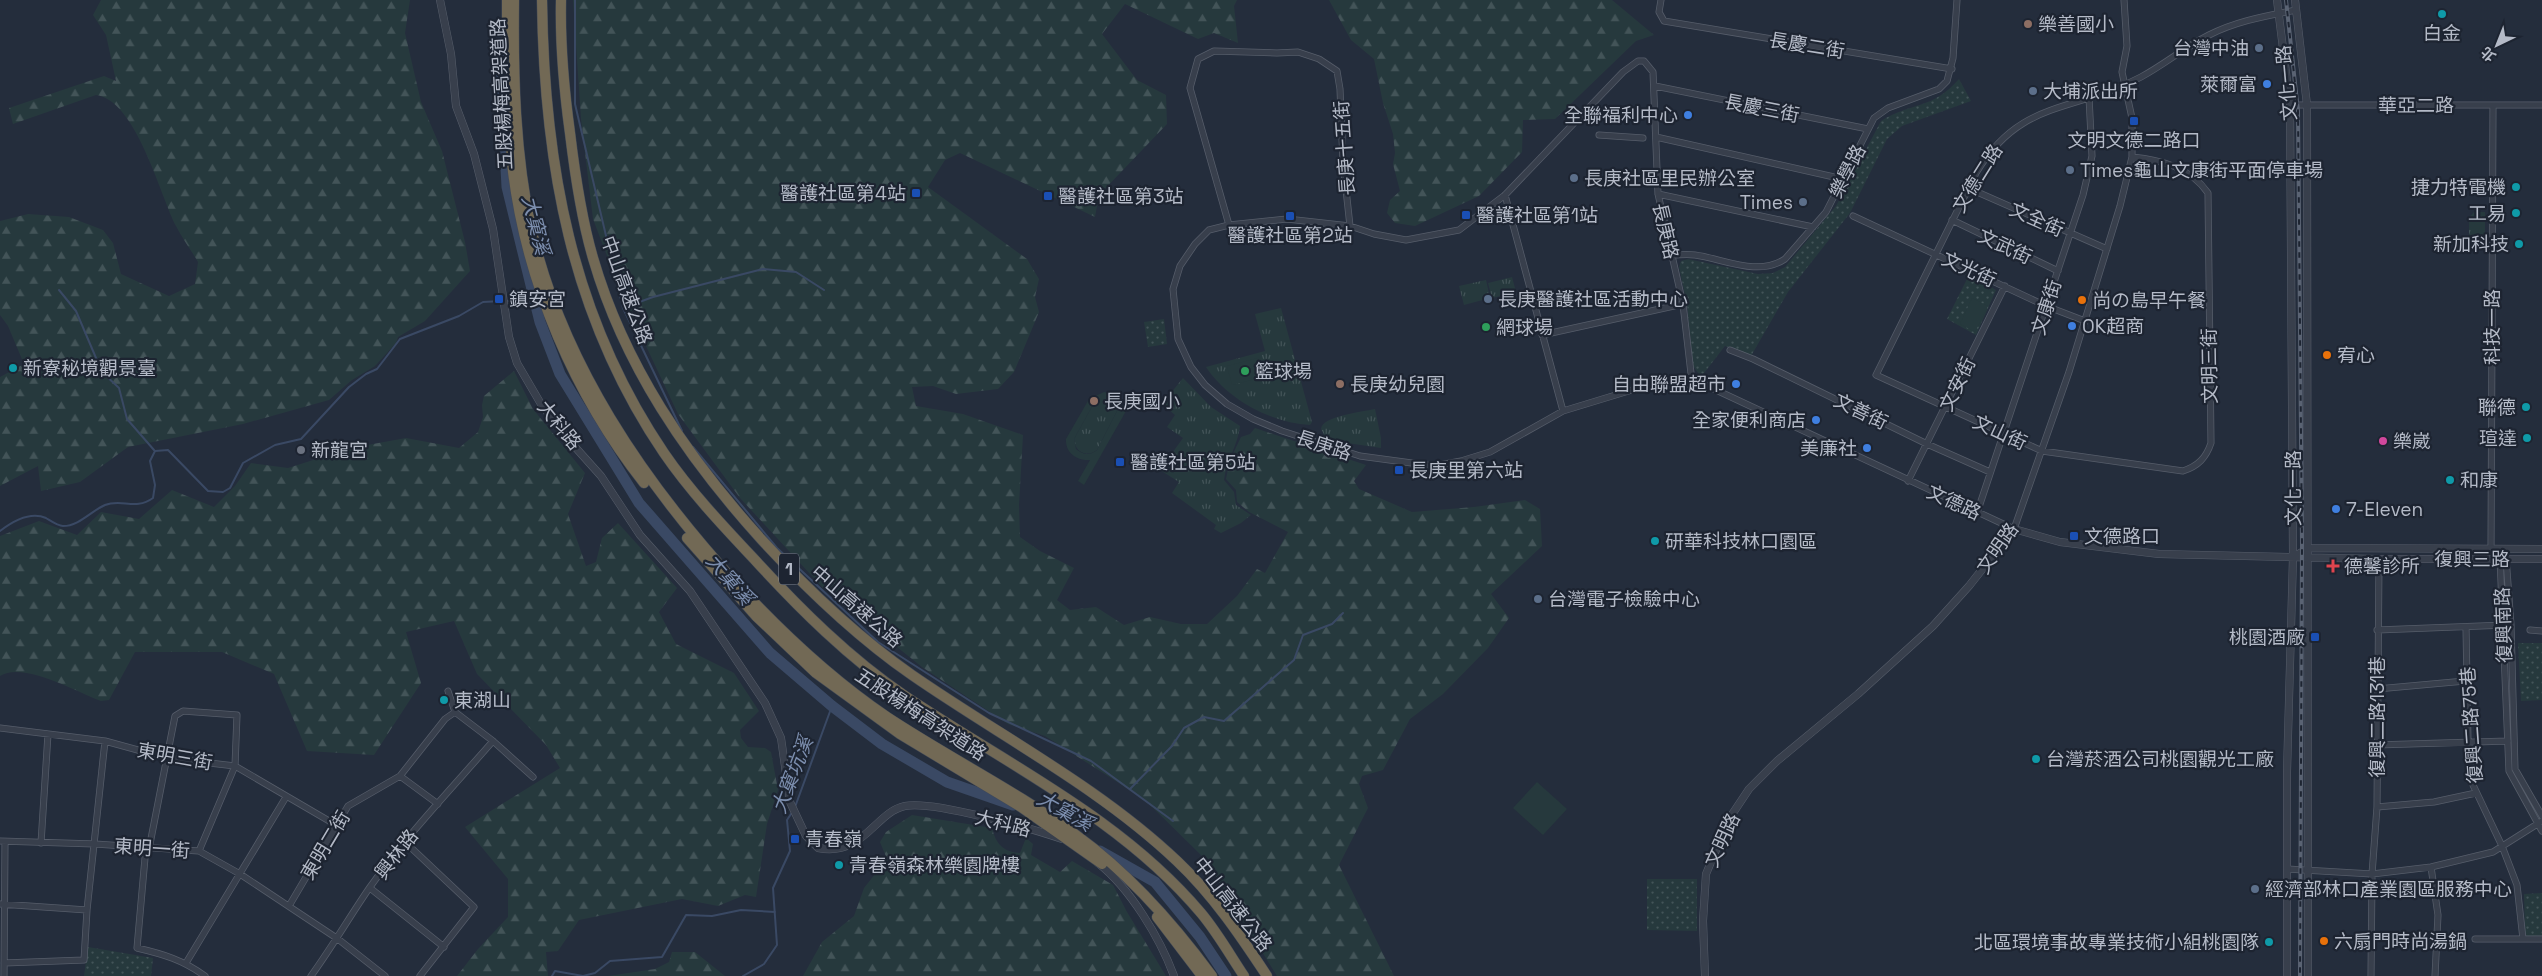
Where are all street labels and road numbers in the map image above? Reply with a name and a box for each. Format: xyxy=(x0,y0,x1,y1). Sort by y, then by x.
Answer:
street label: 五股楊梅高架道路 xyxy=(485,17,518,171)
street label: 長慶二街 xyxy=(1767,27,1846,64)
street label: 文化一路 xyxy=(2271,44,2302,122)
street label: 長慶三街 xyxy=(1722,89,1802,128)
street label: 華亞二路 xyxy=(2378,93,2454,118)
street label: 長庚十五街 xyxy=(1329,100,1360,196)
street label: 文德二路 xyxy=(1947,139,2008,217)
street label: 樂學路 xyxy=(1823,140,1872,202)
street label: 文全街 xyxy=(2006,196,2068,242)
street label: 長庚路 xyxy=(1647,201,1684,262)
street label: 文武街 xyxy=(1974,223,2036,270)
street label: 中山高速公路 xyxy=(595,232,658,348)
street label: 文光街 xyxy=(1938,246,2000,293)
street label: 文康街 xyxy=(2026,276,2067,338)
street label: 科技一路 xyxy=(2480,289,2505,365)
street label: 文明三街 xyxy=(2196,328,2223,404)
street label: 文安街 xyxy=(1934,353,1981,415)
street label: 文善街 xyxy=(1830,388,1892,435)
street label: 大科路 xyxy=(532,395,587,455)
street label: 文山街 xyxy=(1969,409,2031,456)
street label: 長庚路 xyxy=(1293,425,1355,466)
street label: 文化一路 xyxy=(2281,450,2306,526)
street label: 文德路 xyxy=(1923,479,1985,526)
street label: 文明路 xyxy=(1971,518,2024,579)
street label: 復興三路 xyxy=(2434,547,2510,572)
road number: 1 xyxy=(779,554,799,584)
street label: 中山高速公路 xyxy=(805,560,908,653)
street label: 復興南路 xyxy=(2490,587,2517,663)
street label: 復興二路131巷 xyxy=(2365,656,2390,778)
street label: 五股楊梅高架道路 xyxy=(850,663,991,766)
street label: 復興二路75巷 xyxy=(2455,666,2488,784)
street label: 東明三街 xyxy=(135,738,215,775)
street label: 大科路 xyxy=(972,804,1034,843)
street label: 東明二街 xyxy=(295,806,356,884)
street label: 文明路 xyxy=(1699,809,1746,871)
street label: 興林路 xyxy=(369,824,424,884)
street label: 東明一街 xyxy=(113,833,191,864)
street label: 中山高速公路 xyxy=(1188,852,1278,957)

